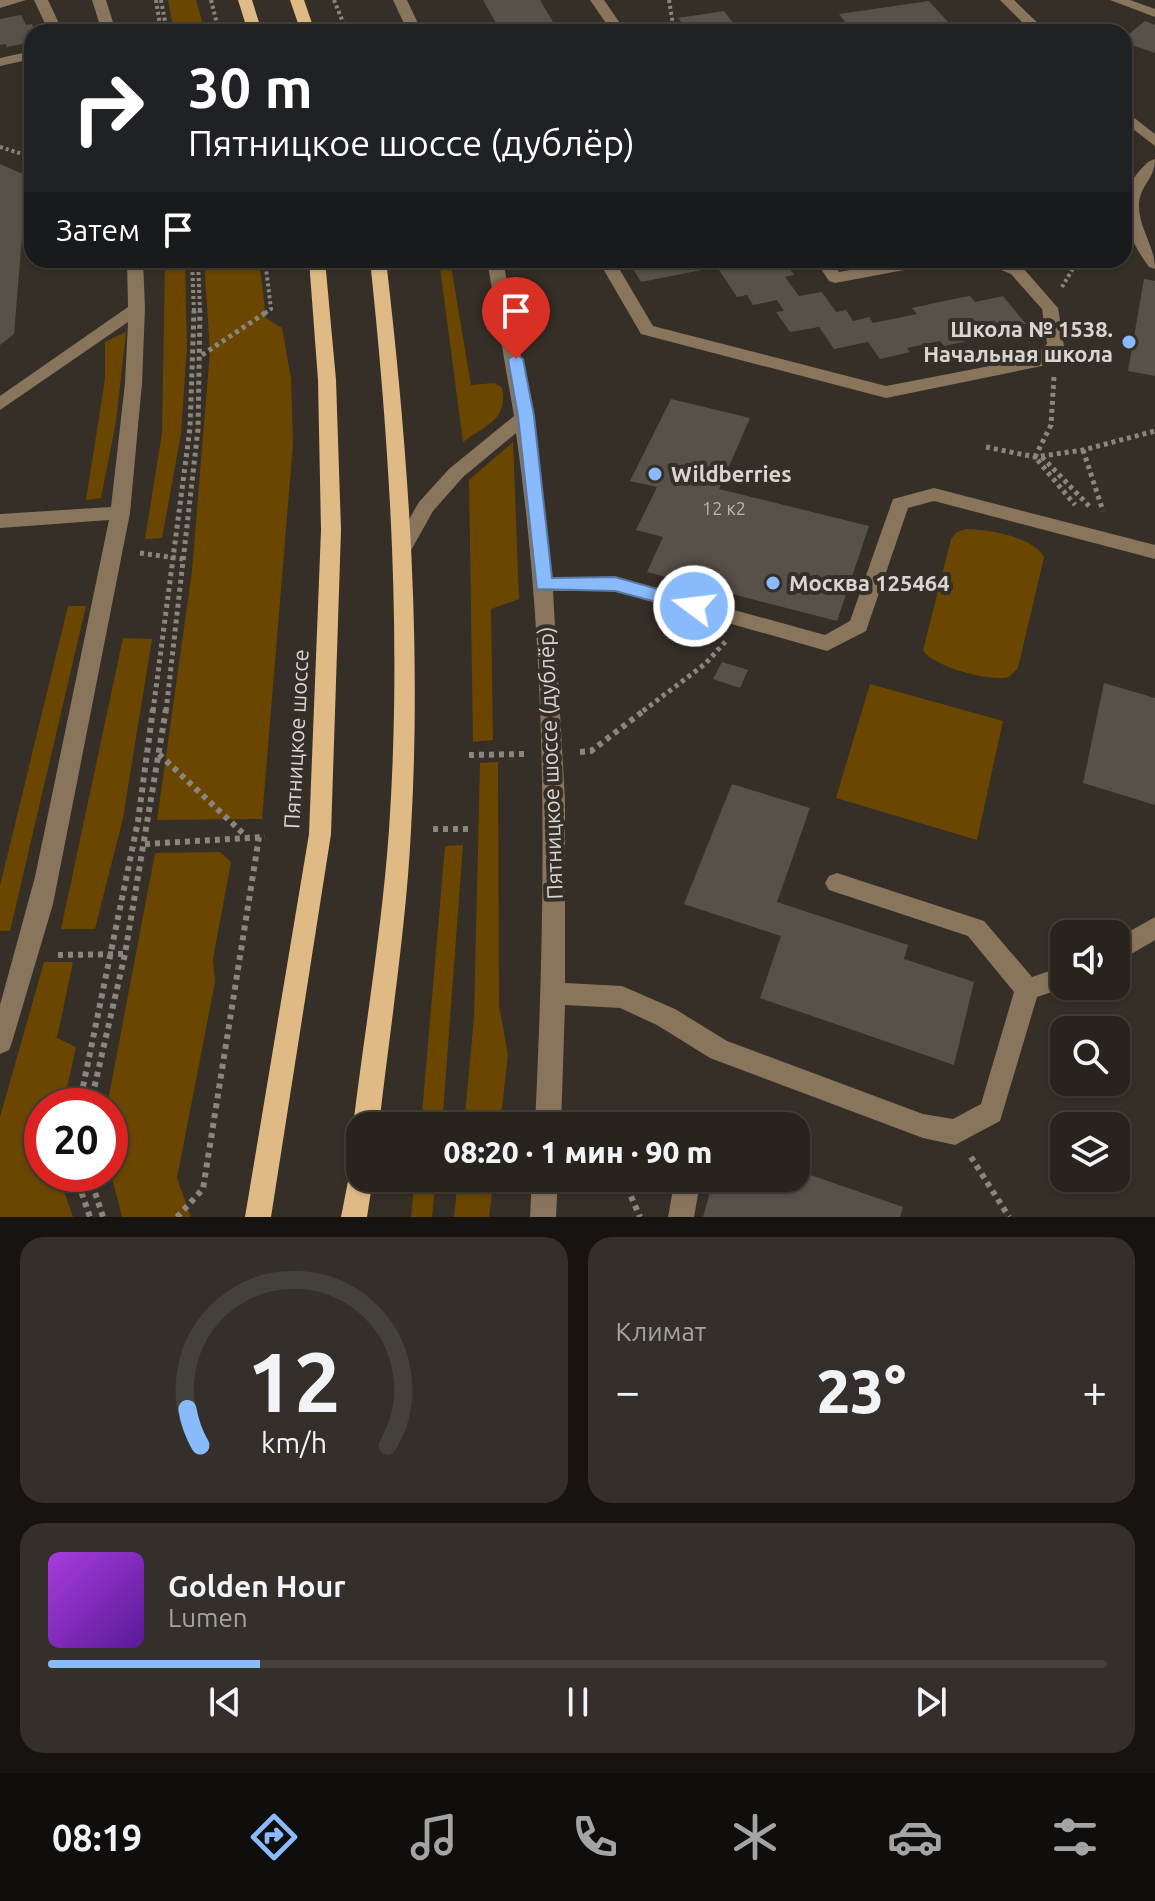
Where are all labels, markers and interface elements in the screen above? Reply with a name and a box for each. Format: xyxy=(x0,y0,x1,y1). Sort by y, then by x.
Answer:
icon: right xyxy=(56,56,160,160)
text: 30 m xyxy=(188,56,313,119)
text: Пятницкое шоссе (дублёр) xyxy=(188,122,635,163)
icon: arrive xyxy=(156,208,200,252)
text: Затем xyxy=(56,213,140,247)
pin xyxy=(482,277,550,359)
icon: arrive xyxy=(494,289,538,333)
place label: Школа № 1538. Начальная школа xyxy=(923,316,1113,366)
marker: Школа № 1538. Начальная школа xyxy=(1120,333,1138,351)
place label: Wildberries xyxy=(671,461,792,486)
marker: Wildberries xyxy=(646,465,664,483)
house number: 12 к2 xyxy=(702,498,746,518)
position arrow xyxy=(652,564,736,648)
place label: Москва 125464 xyxy=(789,570,950,595)
marker: Москва 125464 xyxy=(764,574,782,592)
street label: Пятницкое шоссе (дублёр) xyxy=(532,626,568,900)
street label: Пятницкое шоссе xyxy=(278,649,313,829)
map controls xyxy=(1050,920,1130,1192)
button: sound xyxy=(1050,920,1130,1000)
button: search xyxy=(1050,1016,1130,1096)
speed limit sign: 20 xyxy=(24,1088,128,1192)
button: layers xyxy=(1050,1112,1130,1192)
text: 08:20 · 1 мин · 90 m xyxy=(444,1135,712,1169)
text: Климат xyxy=(616,1317,706,1346)
text: 12 xyxy=(247,1334,341,1428)
text: 23° xyxy=(817,1357,906,1424)
text: − xyxy=(616,1366,640,1415)
text: + xyxy=(1082,1366,1107,1415)
text: km/h xyxy=(261,1426,327,1458)
text: Golden Hour xyxy=(168,1569,346,1603)
text: Lumen xyxy=(168,1603,248,1632)
icon: previous xyxy=(203,1680,247,1724)
icon: pause xyxy=(556,1680,600,1724)
icon: next xyxy=(909,1680,953,1724)
icon: directions xyxy=(246,1809,302,1865)
icon: music xyxy=(406,1809,462,1865)
icon: phone xyxy=(567,1809,623,1865)
icon: climate xyxy=(727,1809,783,1865)
icon: car xyxy=(887,1809,943,1865)
icon: filters xyxy=(1047,1809,1103,1865)
text: 08:19 xyxy=(52,1817,142,1858)

